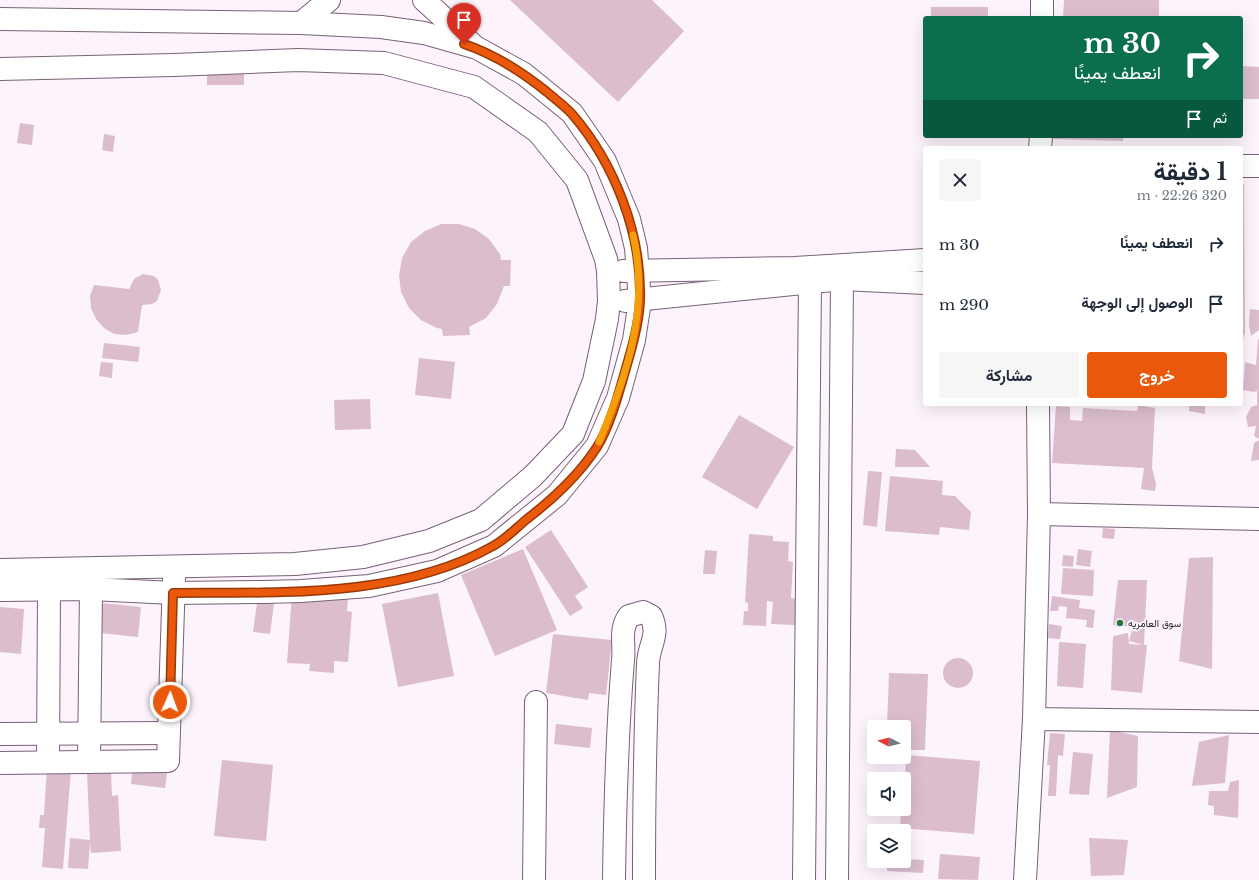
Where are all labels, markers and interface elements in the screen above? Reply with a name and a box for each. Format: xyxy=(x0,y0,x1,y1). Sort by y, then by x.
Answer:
pin xyxy=(447,3,481,44)
icon: arrive xyxy=(453,9,475,31)
text: 30 m xyxy=(1084,26,1161,61)
icon: right xyxy=(1175,32,1227,84)
text: انعطف يمينًا xyxy=(1074,62,1161,84)
icon: arrive xyxy=(1183,108,1205,130)
text: ثم xyxy=(1213,108,1227,127)
text: 1 دقيقة xyxy=(1154,157,1227,186)
button: close xyxy=(939,159,981,201)
text: 320 m · 22:26 xyxy=(1137,187,1227,204)
text: انعطف يمينًا xyxy=(1120,233,1193,252)
icon: right xyxy=(1205,233,1227,255)
text: 30 m xyxy=(939,235,979,254)
text: الوصول إلى الوجهة xyxy=(1081,293,1193,312)
icon: arrive xyxy=(1205,293,1227,315)
text: 290 m xyxy=(939,295,989,314)
button: مشاركة xyxy=(939,352,1079,398)
button: خروج xyxy=(1087,352,1227,398)
place label: سوق العامريه xyxy=(1128,617,1181,630)
marker: سوق العامريه xyxy=(1115,618,1125,628)
position arrow xyxy=(149,681,191,723)
north arrow xyxy=(867,720,911,764)
map controls xyxy=(867,720,911,868)
button: sound xyxy=(867,772,911,816)
button: layers xyxy=(867,824,911,868)

